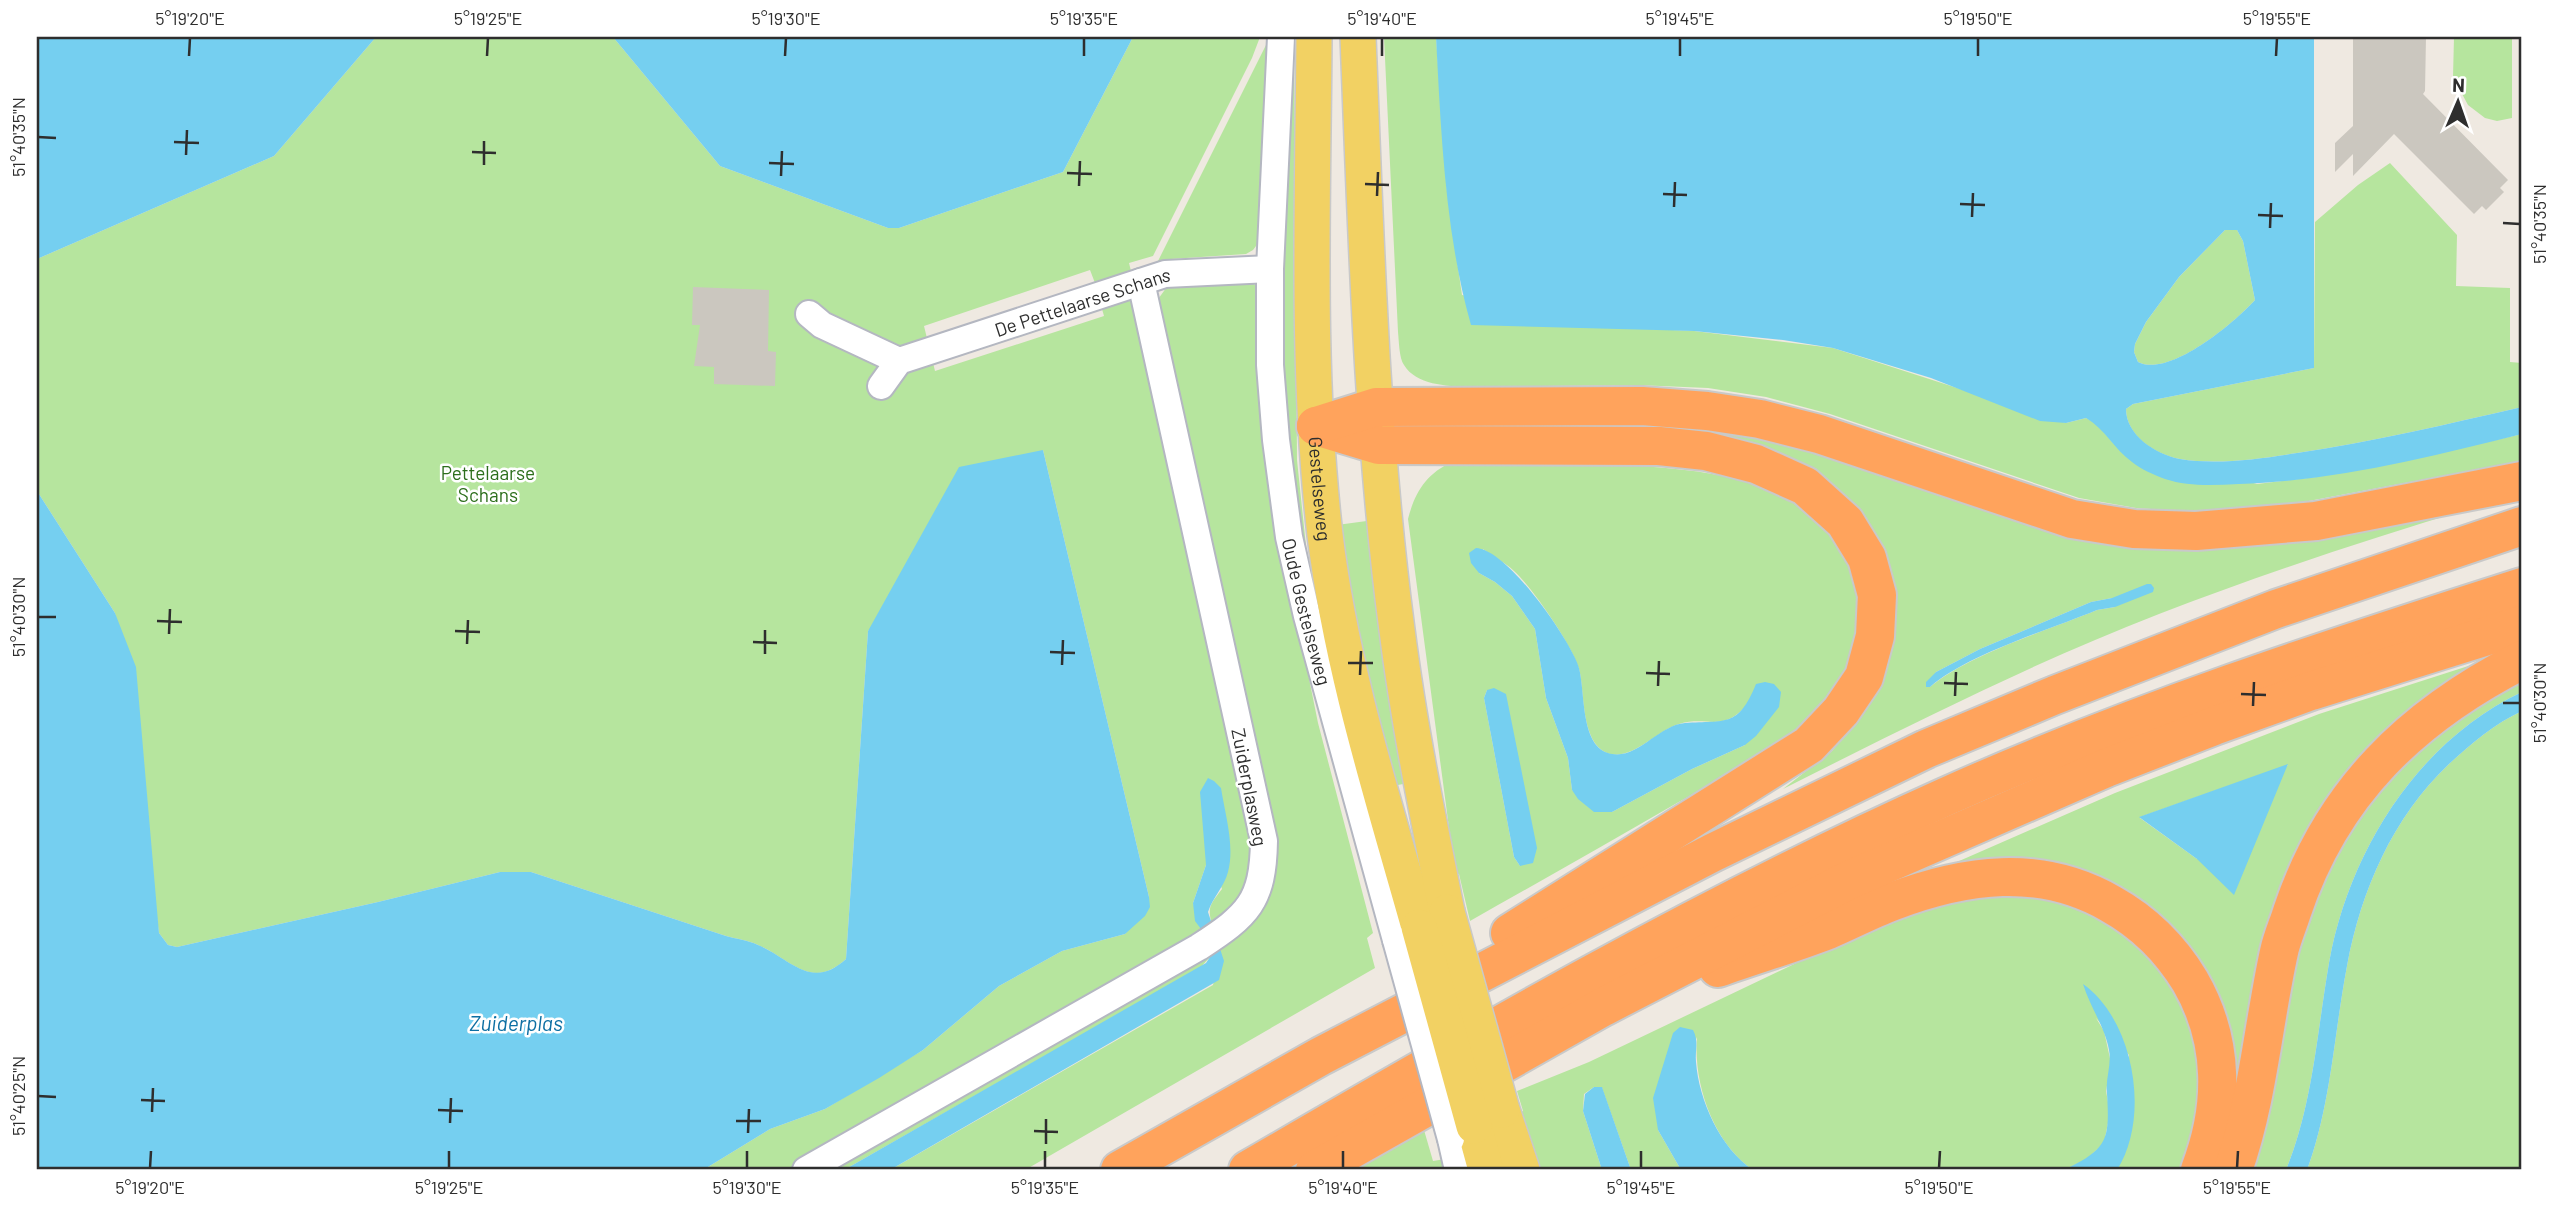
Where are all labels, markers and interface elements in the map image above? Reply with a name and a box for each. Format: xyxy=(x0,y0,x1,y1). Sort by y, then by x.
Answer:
text: 5°19'20"E xyxy=(155,7,225,29)
text: 5°19'25"E xyxy=(454,7,522,29)
text: 5°19'30"E xyxy=(751,7,821,29)
text: 5°19'35"E xyxy=(1050,7,1118,29)
text: 5°19'40"E xyxy=(1347,7,1417,29)
text: 5°19'45"E xyxy=(1646,7,1714,29)
text: 5°19'50"E xyxy=(1943,7,2013,29)
text: 5°19'55"E xyxy=(2243,7,2311,29)
north arrow xyxy=(2422,66,2492,136)
text: N xyxy=(2452,73,2465,96)
text: 51°40'35"N xyxy=(7,97,29,177)
text: 51°40'35"N xyxy=(2528,184,2550,264)
street label: De Pettelaarse Schans xyxy=(991,262,1171,341)
street label: Gestelseweg xyxy=(1305,436,1337,542)
park label: Pettelaarse Schans xyxy=(441,461,535,506)
street label: Oude Gestelseweg xyxy=(1278,536,1337,688)
text: 51°40'30"N xyxy=(7,577,29,657)
text: 51°40'30"N xyxy=(2528,663,2550,743)
street label: Zuiderplasweg xyxy=(1227,726,1273,848)
water label: Zuiderplas xyxy=(469,1010,563,1035)
text: 51°40'25"N xyxy=(7,1056,29,1136)
text: 5°19'20"E xyxy=(115,1176,185,1198)
text: 5°19'25"E xyxy=(415,1176,483,1198)
text: 5°19'30"E xyxy=(712,1176,782,1198)
text: 5°19'35"E xyxy=(1011,1176,1079,1198)
text: 5°19'40"E xyxy=(1308,1176,1378,1198)
text: 5°19'45"E xyxy=(1607,1176,1675,1198)
text: 5°19'50"E xyxy=(1904,1176,1974,1198)
text: 5°19'55"E xyxy=(2203,1176,2271,1198)

